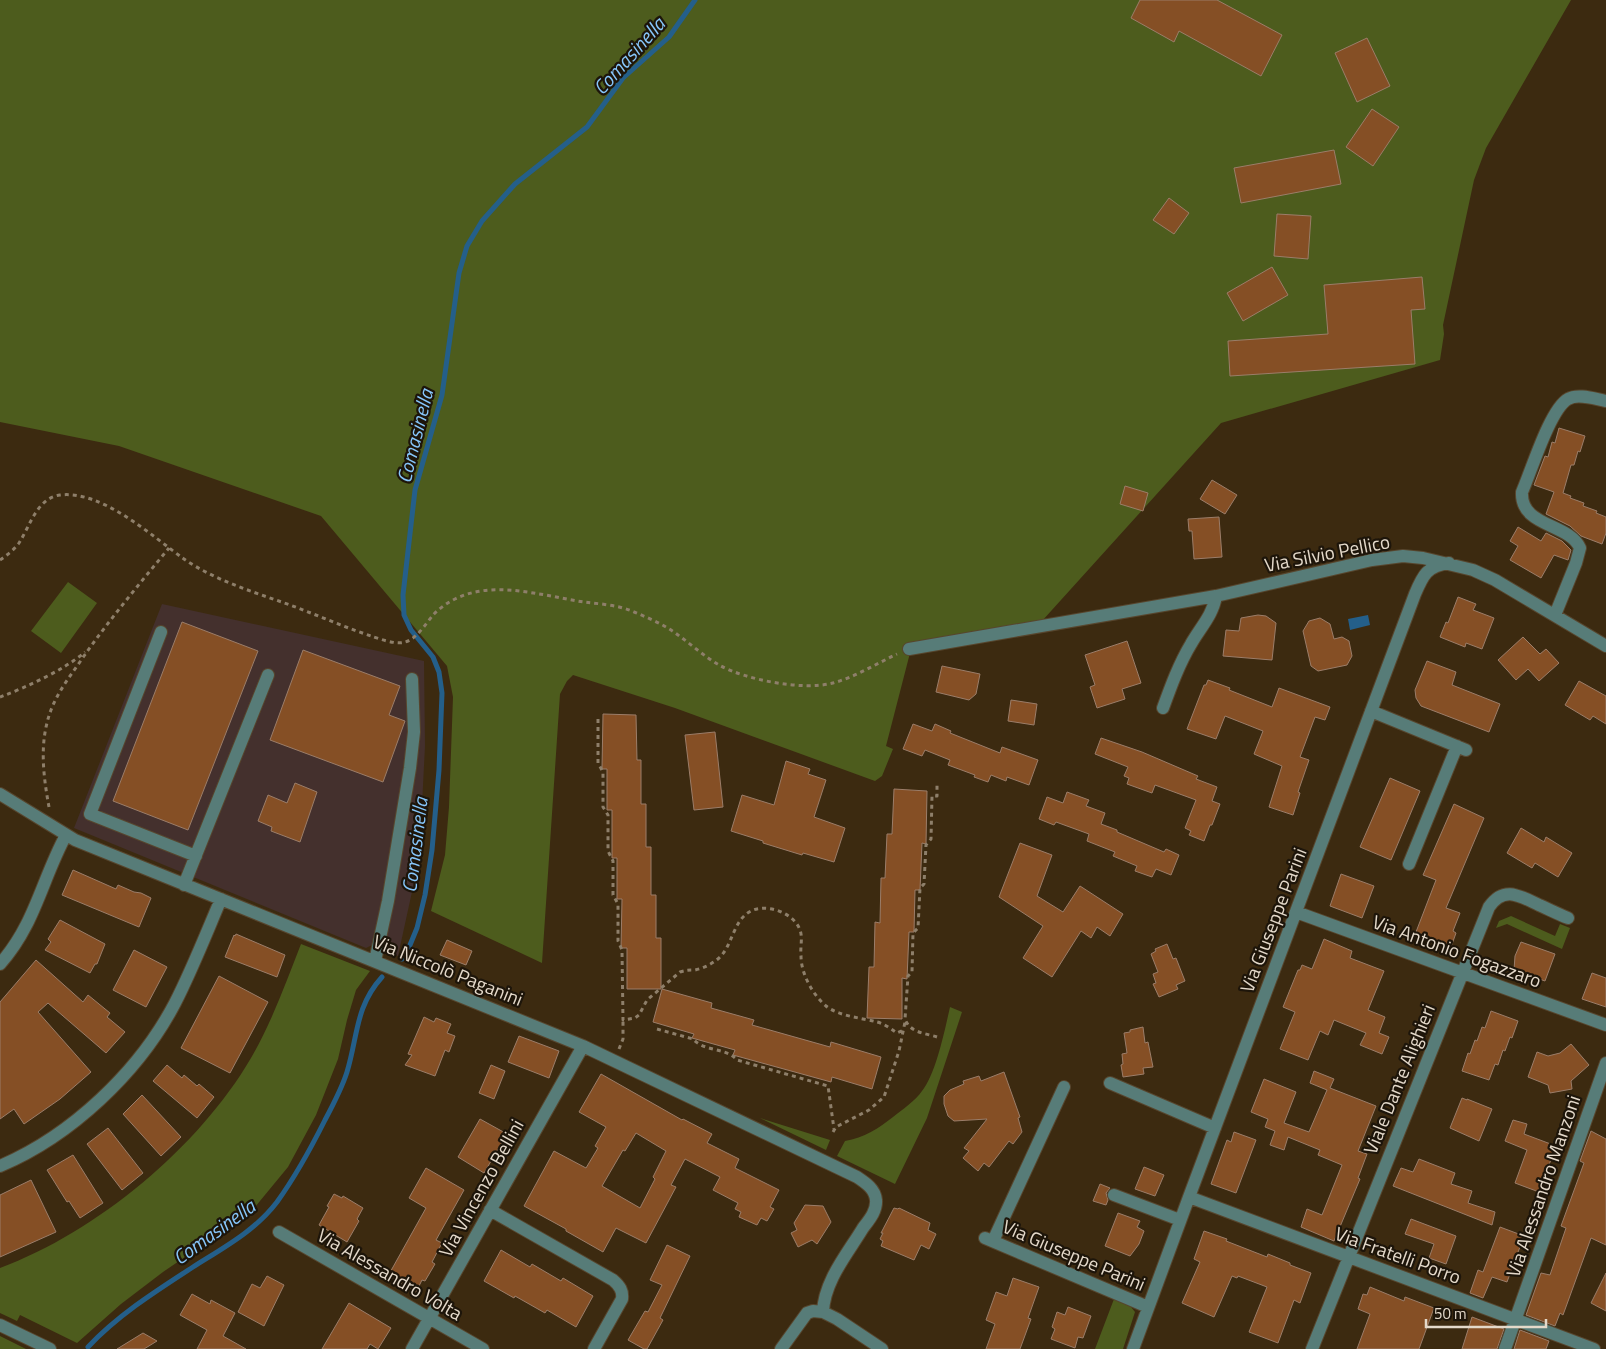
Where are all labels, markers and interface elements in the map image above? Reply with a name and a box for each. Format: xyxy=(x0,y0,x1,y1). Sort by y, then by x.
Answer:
water label: Comasinella xyxy=(585,9,673,102)
water label: Comasinella xyxy=(388,385,441,486)
street label: Via Silvio Pellico xyxy=(1262,526,1392,579)
water label: Comasinella xyxy=(393,795,436,894)
street label: Via Giuseppe Parini xyxy=(1232,843,1313,996)
street label: Via Antonio Fogazzaro xyxy=(1369,906,1546,995)
street label: Via Niccolò Paganini xyxy=(369,926,528,1013)
street label: Viale Dante Alighieri xyxy=(1355,999,1442,1158)
street label: Via Alessandro Manzoni xyxy=(1498,1091,1587,1281)
street label: Via Vincenzo Bellini xyxy=(431,1114,531,1262)
water label: Comasinella xyxy=(166,1190,262,1272)
street label: Via Giuseppe Parini xyxy=(998,1211,1150,1298)
street label: Via Fratelli Porro xyxy=(1331,1218,1465,1291)
street label: Via Alessandro Volta xyxy=(312,1220,469,1327)
scale bar xyxy=(1426,1296,1546,1328)
text: 50 m xyxy=(1434,1302,1467,1325)

